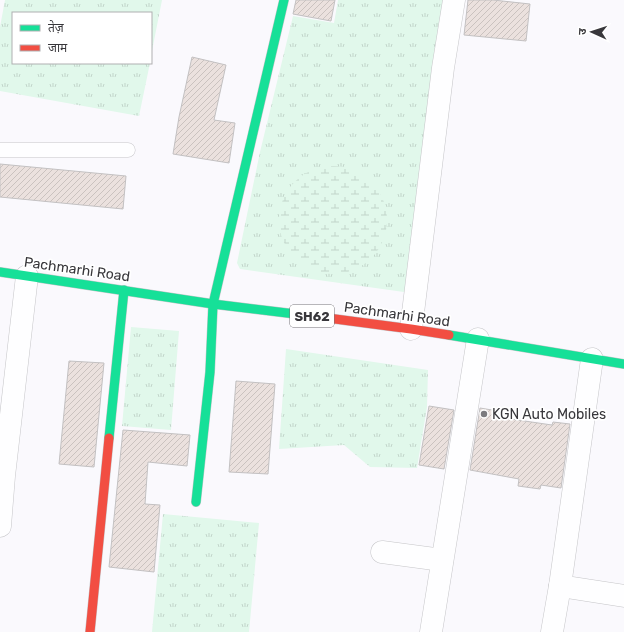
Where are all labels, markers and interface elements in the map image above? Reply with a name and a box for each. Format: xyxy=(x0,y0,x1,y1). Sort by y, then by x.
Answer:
legend xyxy=(12,12,152,64)
north arrow xyxy=(572,12,612,52)
text: तेज़ xyxy=(48,20,65,35)
text: उ xyxy=(576,27,589,35)
text: जाम xyxy=(48,41,68,55)
street label: Pachmarhi Road xyxy=(23,254,131,285)
street label: Pachmarhi Road xyxy=(343,299,451,330)
road number: SH62 xyxy=(290,305,334,327)
place label: KGN Auto Mobiles xyxy=(492,406,606,423)
marker: KGN Auto Mobiles xyxy=(479,409,489,419)

